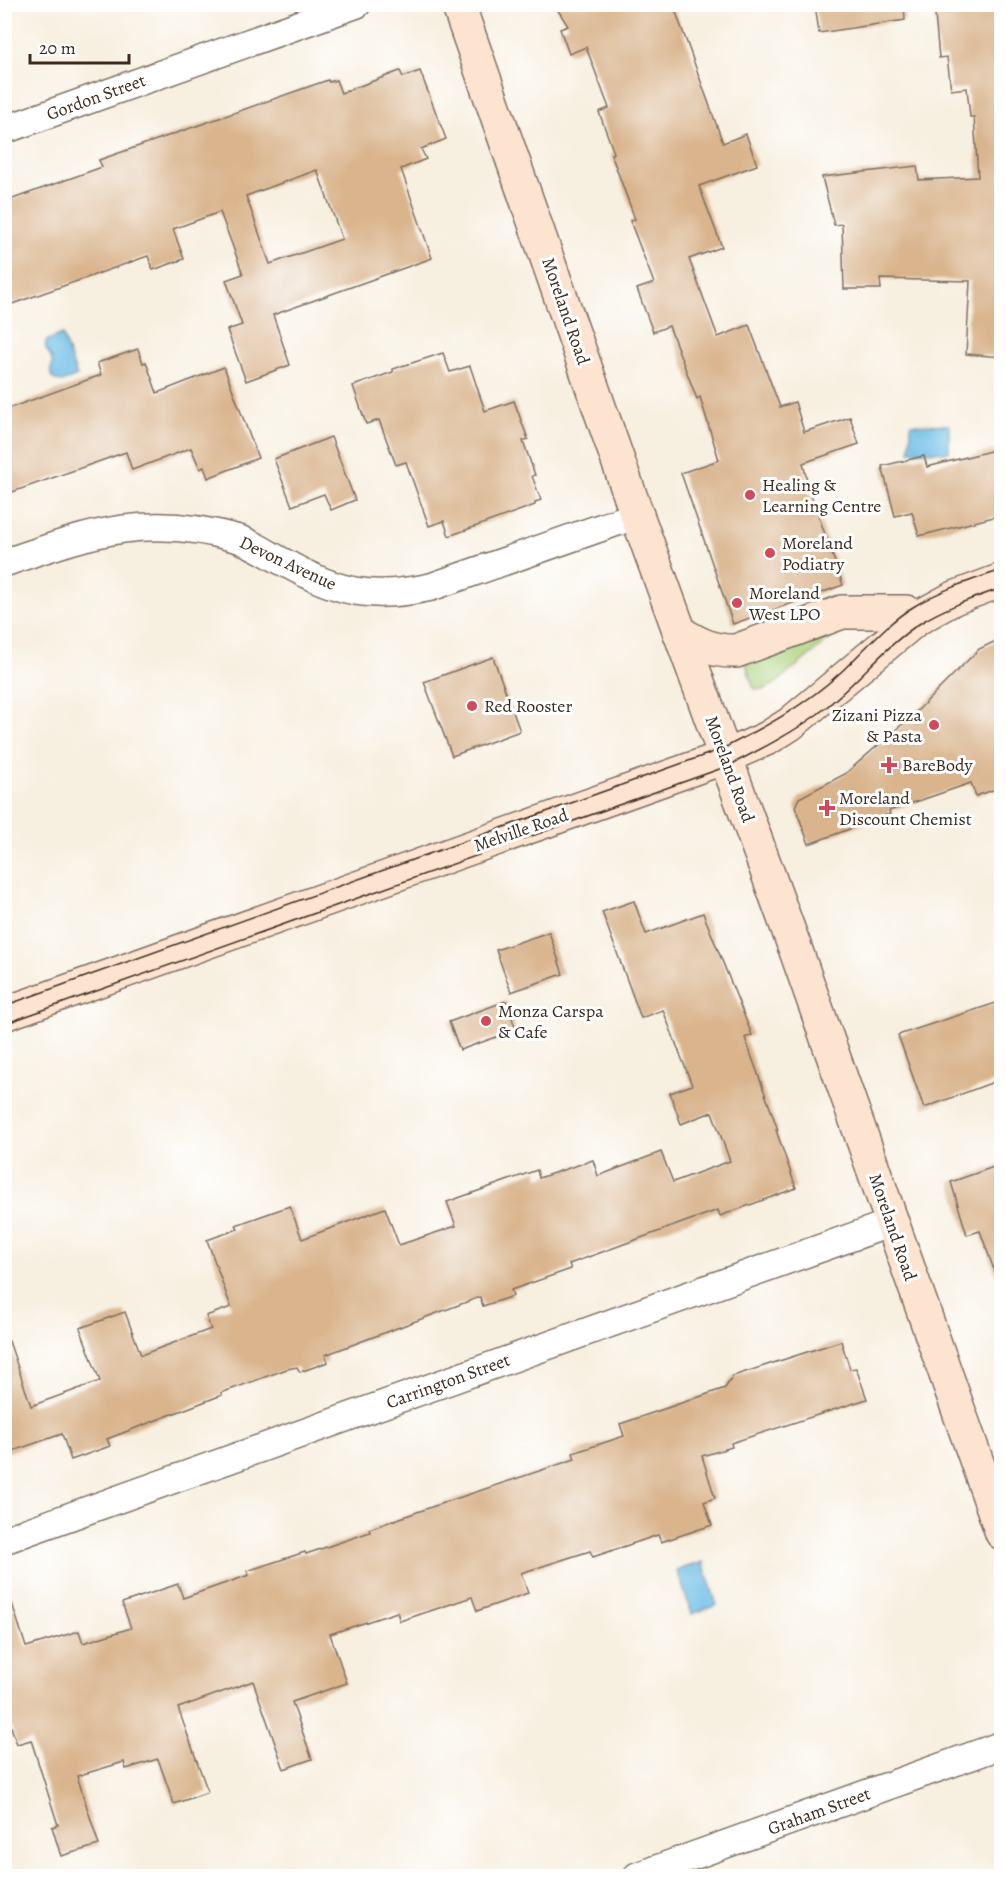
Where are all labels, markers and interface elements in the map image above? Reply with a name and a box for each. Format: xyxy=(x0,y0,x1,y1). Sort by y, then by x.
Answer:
scale bar xyxy=(30,27,129,65)
text: 20 m xyxy=(39,36,76,60)
street label: Gordon Street xyxy=(43,68,149,126)
street label: Moreland Road xyxy=(536,254,596,368)
place label: Healing & Learning Centre xyxy=(762,473,881,518)
marker: Healing & Learning Centre xyxy=(743,488,757,502)
street label: Devon Avenue xyxy=(236,530,340,596)
place label: Moreland Podiatry xyxy=(782,531,853,576)
marker: Moreland Podiatry xyxy=(763,546,777,560)
place label: Moreland West LPO xyxy=(748,581,820,626)
marker: Moreland West LPO xyxy=(730,596,744,610)
place label: Red Rooster xyxy=(484,694,572,718)
marker: Red Rooster xyxy=(465,699,479,713)
place label: Zizani Pizza & Pasta xyxy=(832,703,923,748)
street label: Moreland Road xyxy=(700,712,761,826)
marker: Zizani Pizza & Pasta xyxy=(927,718,941,732)
place label: BareBody xyxy=(902,753,974,777)
marker: BareBody xyxy=(880,756,898,774)
place label: Moreland Discount Chemist xyxy=(839,786,972,831)
marker: Moreland Discount Chemist xyxy=(820,801,834,815)
street label: Melville Road xyxy=(471,803,572,857)
place label: Monza Carspa & Cafe xyxy=(498,999,604,1044)
marker: Monza Carspa & Cafe xyxy=(479,1014,493,1028)
street label: Moreland Road xyxy=(863,1170,923,1284)
street label: Carrington Street xyxy=(383,1347,513,1415)
street label: Graham Street xyxy=(764,1781,874,1841)

